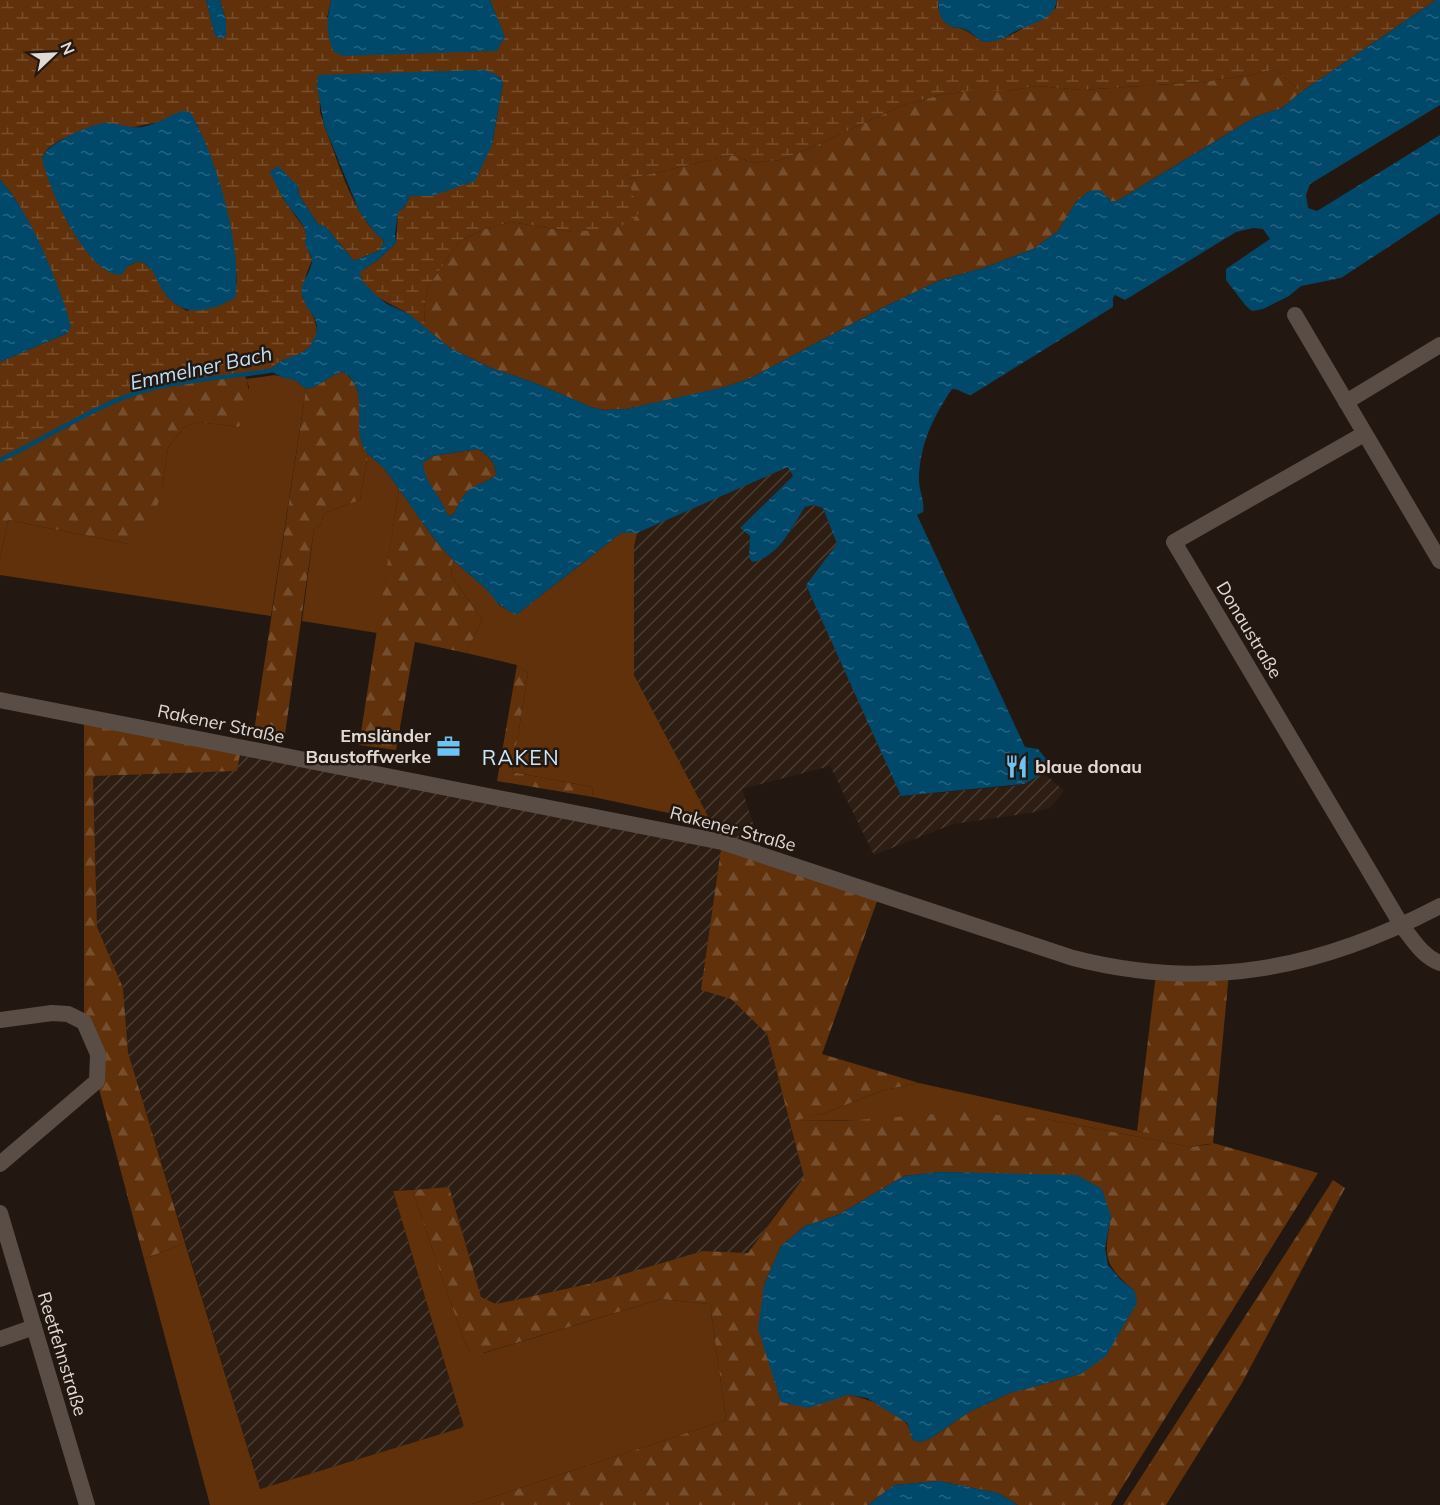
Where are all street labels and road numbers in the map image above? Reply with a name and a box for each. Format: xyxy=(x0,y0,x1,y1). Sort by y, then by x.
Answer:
street label: Donaustraße xyxy=(1211,577,1287,682)
street label: Rakener Straße xyxy=(155,699,287,748)
street label: Rakener Straße xyxy=(668,801,799,856)
street label: Reetfehnstraße xyxy=(33,1289,92,1419)

